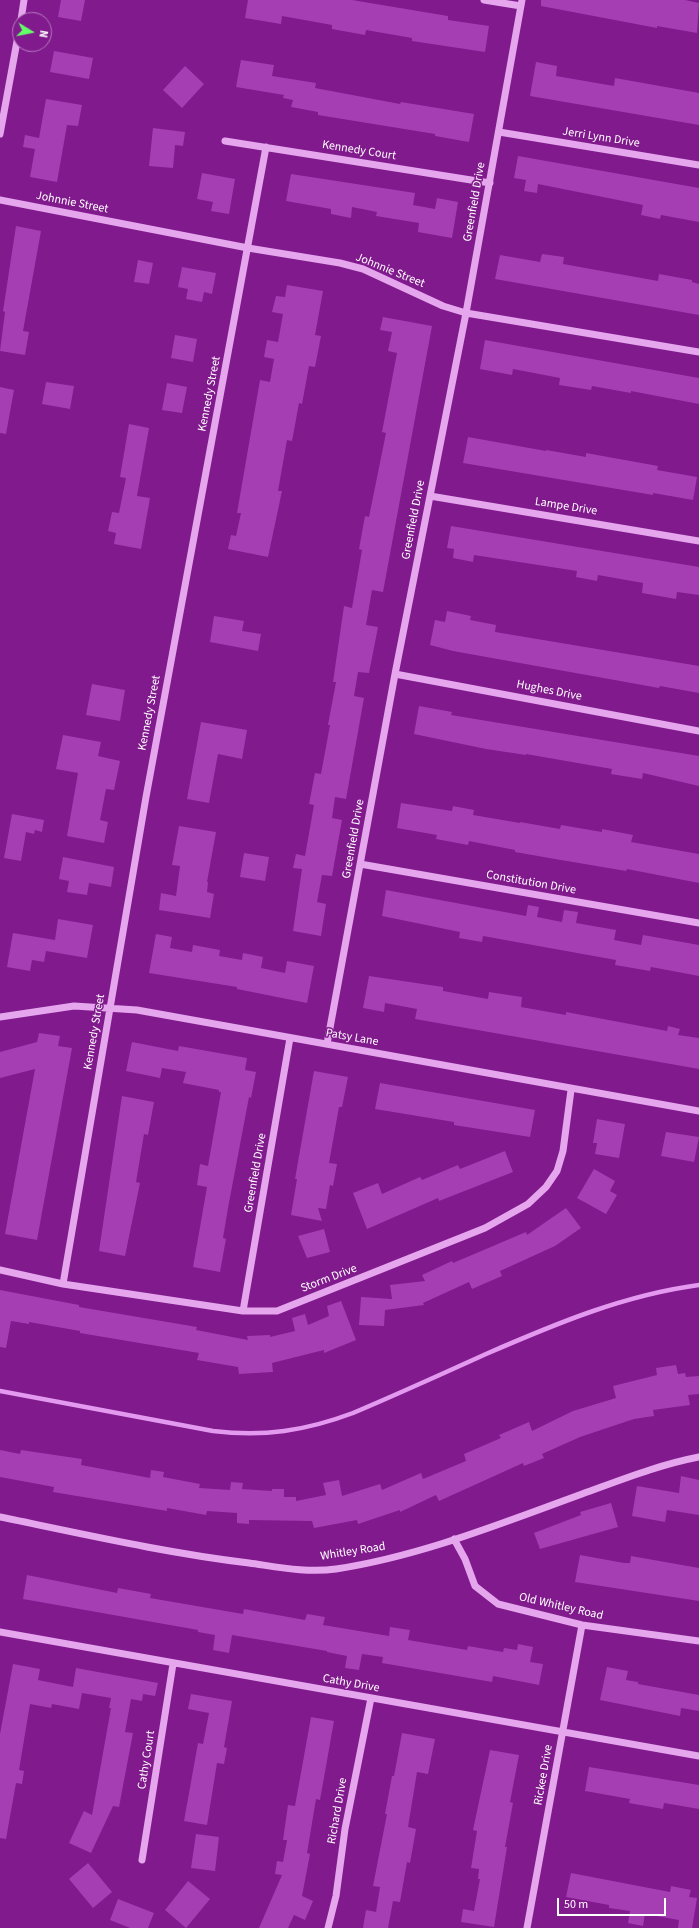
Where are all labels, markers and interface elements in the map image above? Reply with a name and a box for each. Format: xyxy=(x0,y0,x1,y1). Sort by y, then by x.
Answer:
north arrow xyxy=(12,12,52,52)
text: N xyxy=(35,29,51,39)
street label: Jerri Lynn Drive xyxy=(561,125,641,151)
street label: Kennedy Court xyxy=(321,138,397,164)
street label: Greenfield Drive xyxy=(461,161,489,243)
street label: Johnnie Street xyxy=(35,189,109,217)
street label: Johnnie Street xyxy=(353,251,427,291)
street label: Kennedy Street xyxy=(196,355,224,433)
street label: Greenfield Drive xyxy=(399,479,429,561)
street label: Lampe Drive xyxy=(534,495,598,519)
street label: Kennedy Street xyxy=(136,674,164,752)
street label: Hughes Drive xyxy=(515,678,583,704)
street label: Greenfield Drive xyxy=(340,798,368,880)
street label: Constitution Drive xyxy=(485,868,577,898)
street label: Kennedy Street xyxy=(81,993,109,1071)
street label: Patsy Lane xyxy=(324,1026,380,1050)
street label: Greenfield Drive xyxy=(242,1132,270,1214)
street label: Storm Drive xyxy=(299,1262,359,1296)
street label: Whitley Road xyxy=(319,1540,387,1564)
street label: Old Whitley Road xyxy=(518,1590,604,1624)
street label: Cathy Drive xyxy=(322,1672,380,1696)
street label: Cathy Court xyxy=(135,1730,159,1790)
street label: Rickee Drive xyxy=(532,1744,556,1806)
street label: Richard Drive xyxy=(325,1777,351,1845)
scale bar xyxy=(559,1890,668,1916)
text: 50 m xyxy=(564,1896,588,1913)

